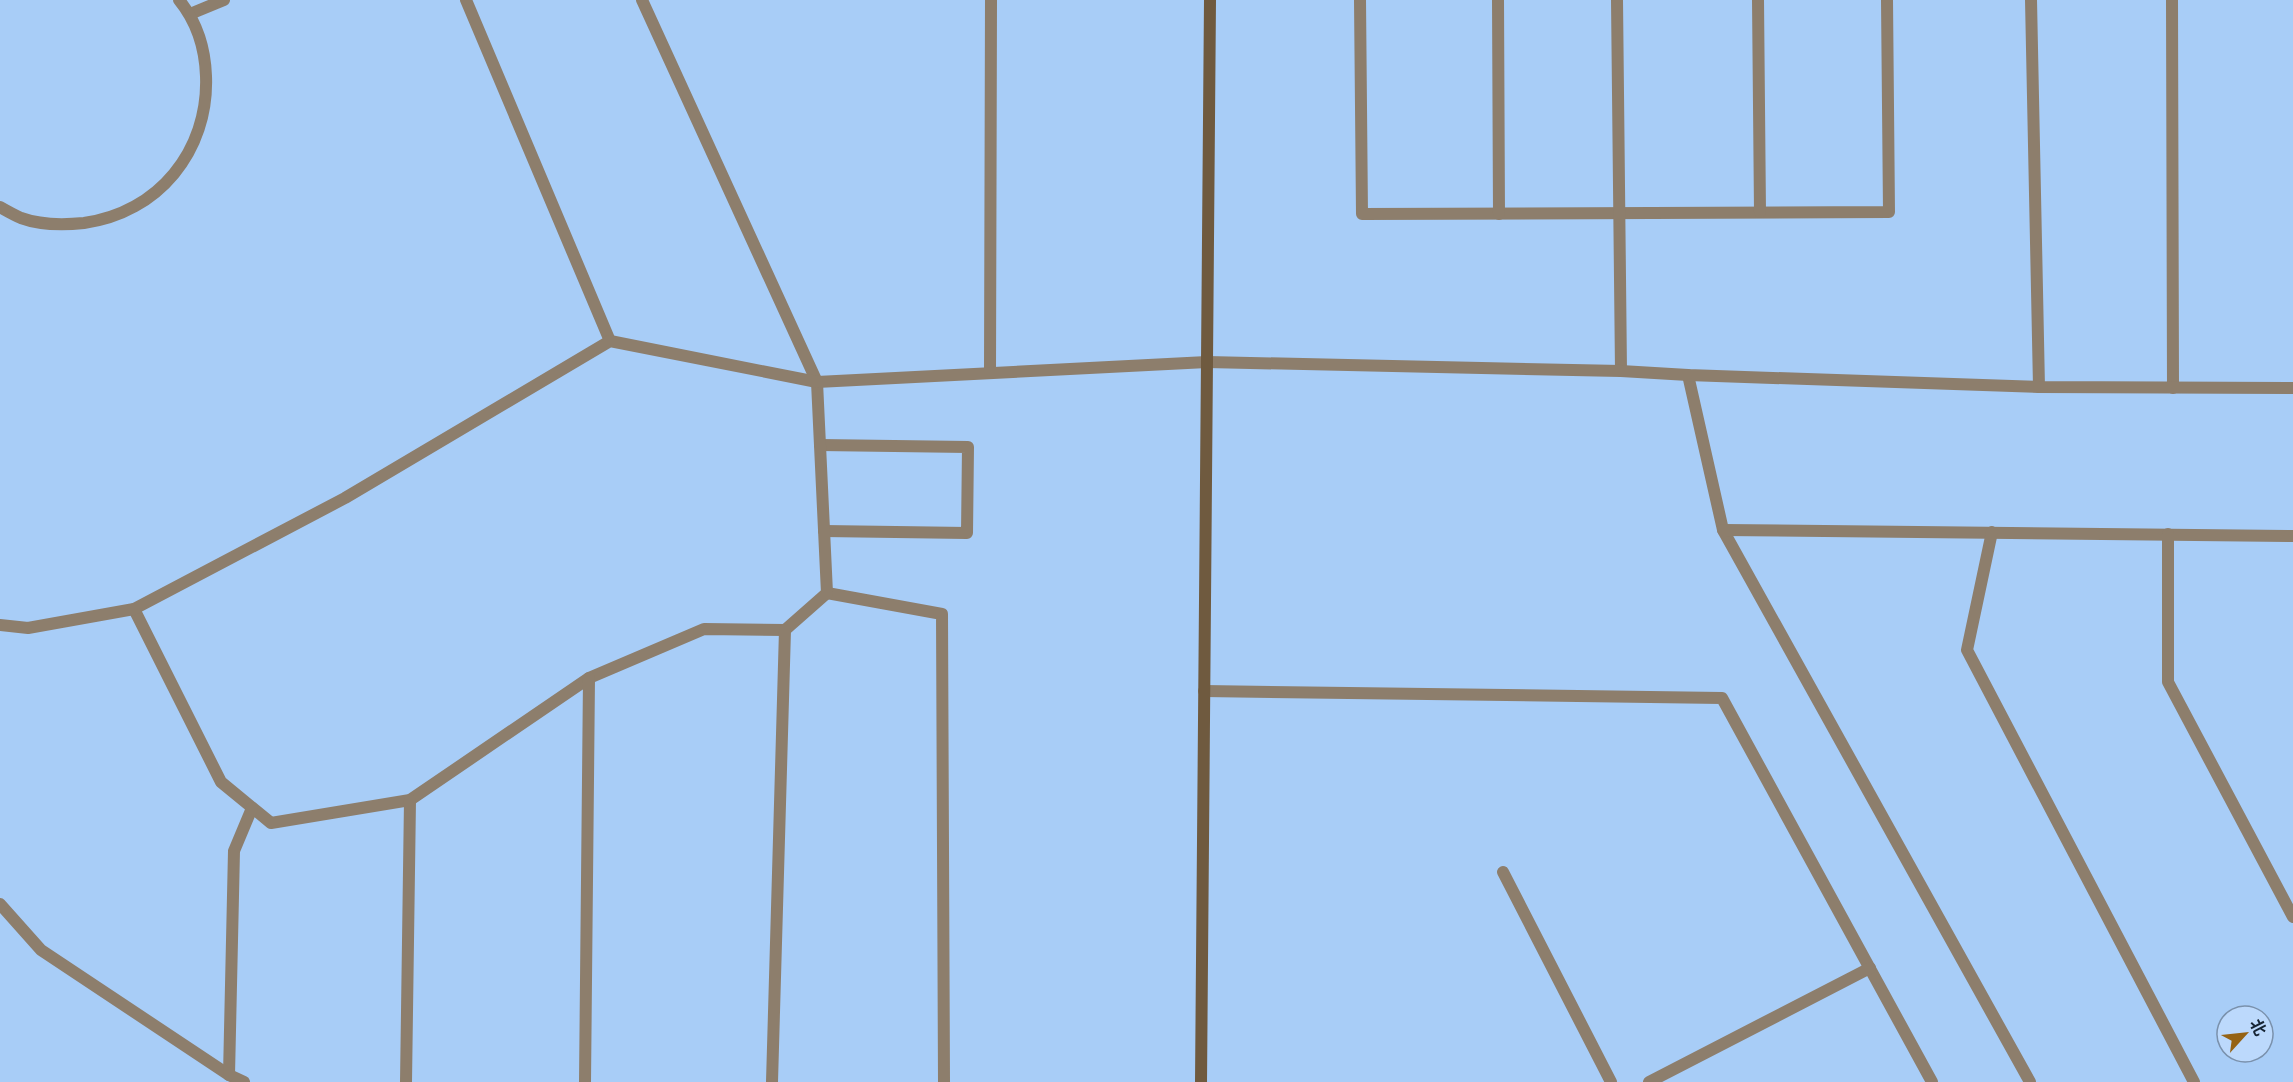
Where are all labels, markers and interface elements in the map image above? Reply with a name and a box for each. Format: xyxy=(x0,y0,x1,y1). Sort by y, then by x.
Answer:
north arrow xyxy=(2215,1004,2275,1064)
text: 北 xyxy=(2247,1016,2270,1038)

